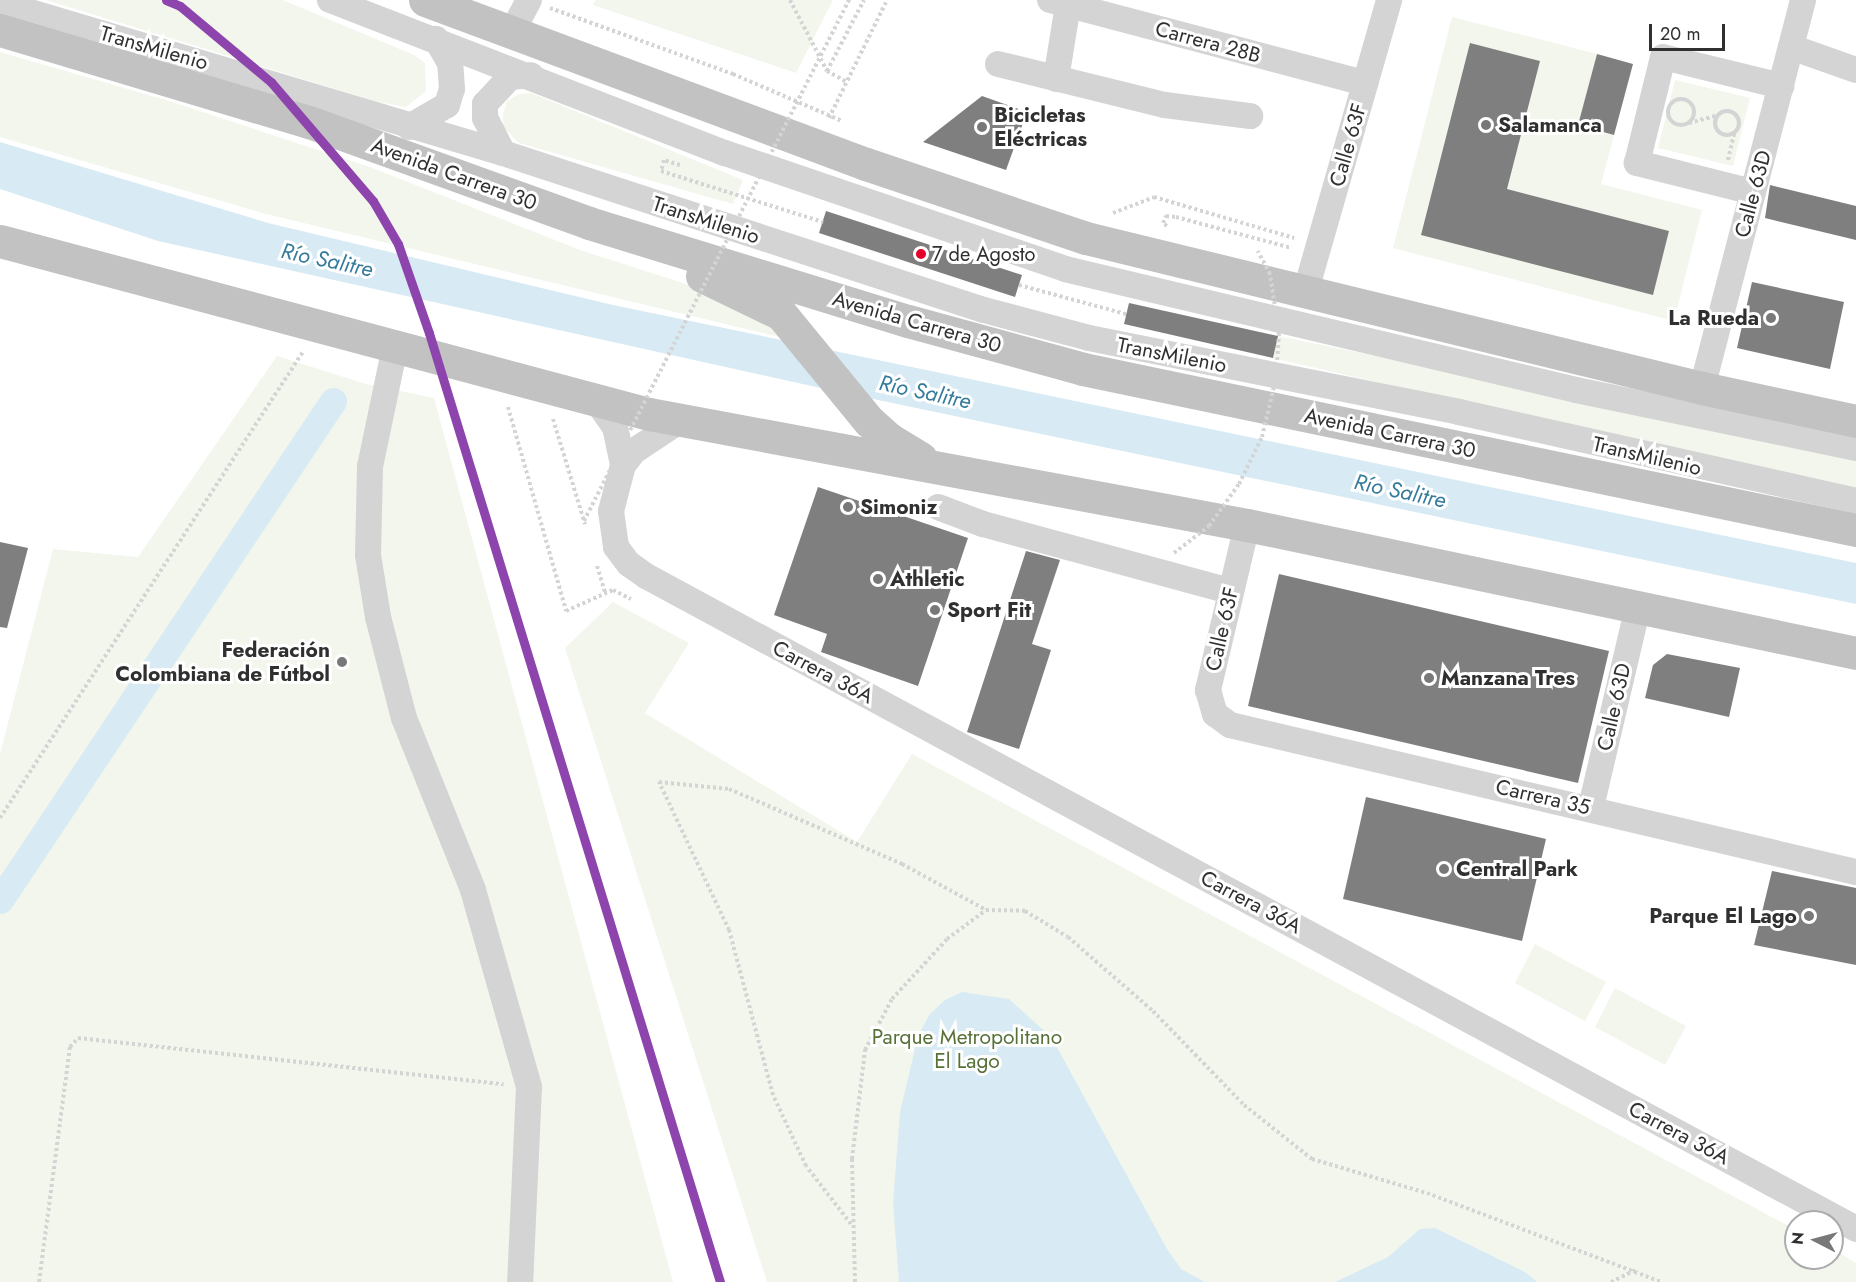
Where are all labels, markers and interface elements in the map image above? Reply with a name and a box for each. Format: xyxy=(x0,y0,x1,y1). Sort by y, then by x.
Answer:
scale bar xyxy=(1652,12,1728,50)
street label: Carrera 28B xyxy=(1153,16,1263,68)
street label: TransMilenio xyxy=(97,21,211,75)
text: 20 m xyxy=(1660,21,1700,47)
street label: Calle 63F xyxy=(1324,101,1372,189)
place label: Bicicletas Eléctricas xyxy=(994,102,1087,152)
place label: Salamanca xyxy=(1498,112,1602,138)
marker: Salamanca xyxy=(1479,118,1493,132)
marker: Bicicletas Eléctricas xyxy=(975,120,989,134)
street label: Avenida Carrera 30 xyxy=(368,132,540,216)
street label: Calle 63D xyxy=(1729,148,1777,240)
street label: TransMilenio xyxy=(649,191,763,249)
water label: Río Salitre xyxy=(279,237,375,283)
place label: 7 de Agosto xyxy=(932,242,1035,266)
marker: 7 de Agosto xyxy=(915,248,927,260)
street label: Avenida Carrera 30 xyxy=(830,286,1004,358)
place label: La Rueda xyxy=(1668,305,1759,331)
marker: La Rueda xyxy=(1764,311,1778,325)
street label: TransMilenio xyxy=(1115,332,1229,378)
water label: Río Salitre xyxy=(877,369,973,415)
street label: Avenida Carrera 30 xyxy=(1302,403,1478,463)
street label: TransMilenio xyxy=(1590,431,1704,481)
water label: Río Salitre xyxy=(1352,468,1448,514)
place label: Simoniz xyxy=(860,494,937,520)
marker: Simoniz xyxy=(841,500,855,514)
place label: Athletic xyxy=(890,566,965,592)
marker: Athletic xyxy=(871,572,885,586)
street label: Calle 63F xyxy=(1200,585,1244,673)
place label: Sport Fit xyxy=(947,597,1031,623)
marker: Sport Fit xyxy=(928,603,942,617)
street label: Carrera 36A xyxy=(768,635,878,709)
place label: Federación Colombiana de Fútbol xyxy=(115,637,330,687)
marker: Federación Colombiana de Fútbol xyxy=(335,655,349,669)
street label: Calle 63D xyxy=(1592,661,1636,753)
place label: Manzana Tres xyxy=(1441,665,1575,691)
marker: Manzana Tres xyxy=(1422,671,1436,685)
street label: Carrera 35 xyxy=(1493,774,1593,820)
place label: Central Park xyxy=(1456,856,1578,882)
marker: Central Park xyxy=(1437,862,1451,876)
street label: Carrera 36A xyxy=(1196,865,1306,939)
place label: Parque El Lago xyxy=(1649,903,1797,929)
marker: Parque El Lago xyxy=(1802,909,1816,923)
park label: Parque Metropolitano El Lago xyxy=(872,1024,1062,1074)
street label: Carrera 36A xyxy=(1624,1096,1734,1170)
north arrow xyxy=(1784,1210,1844,1270)
text: N xyxy=(1785,1231,1810,1246)

